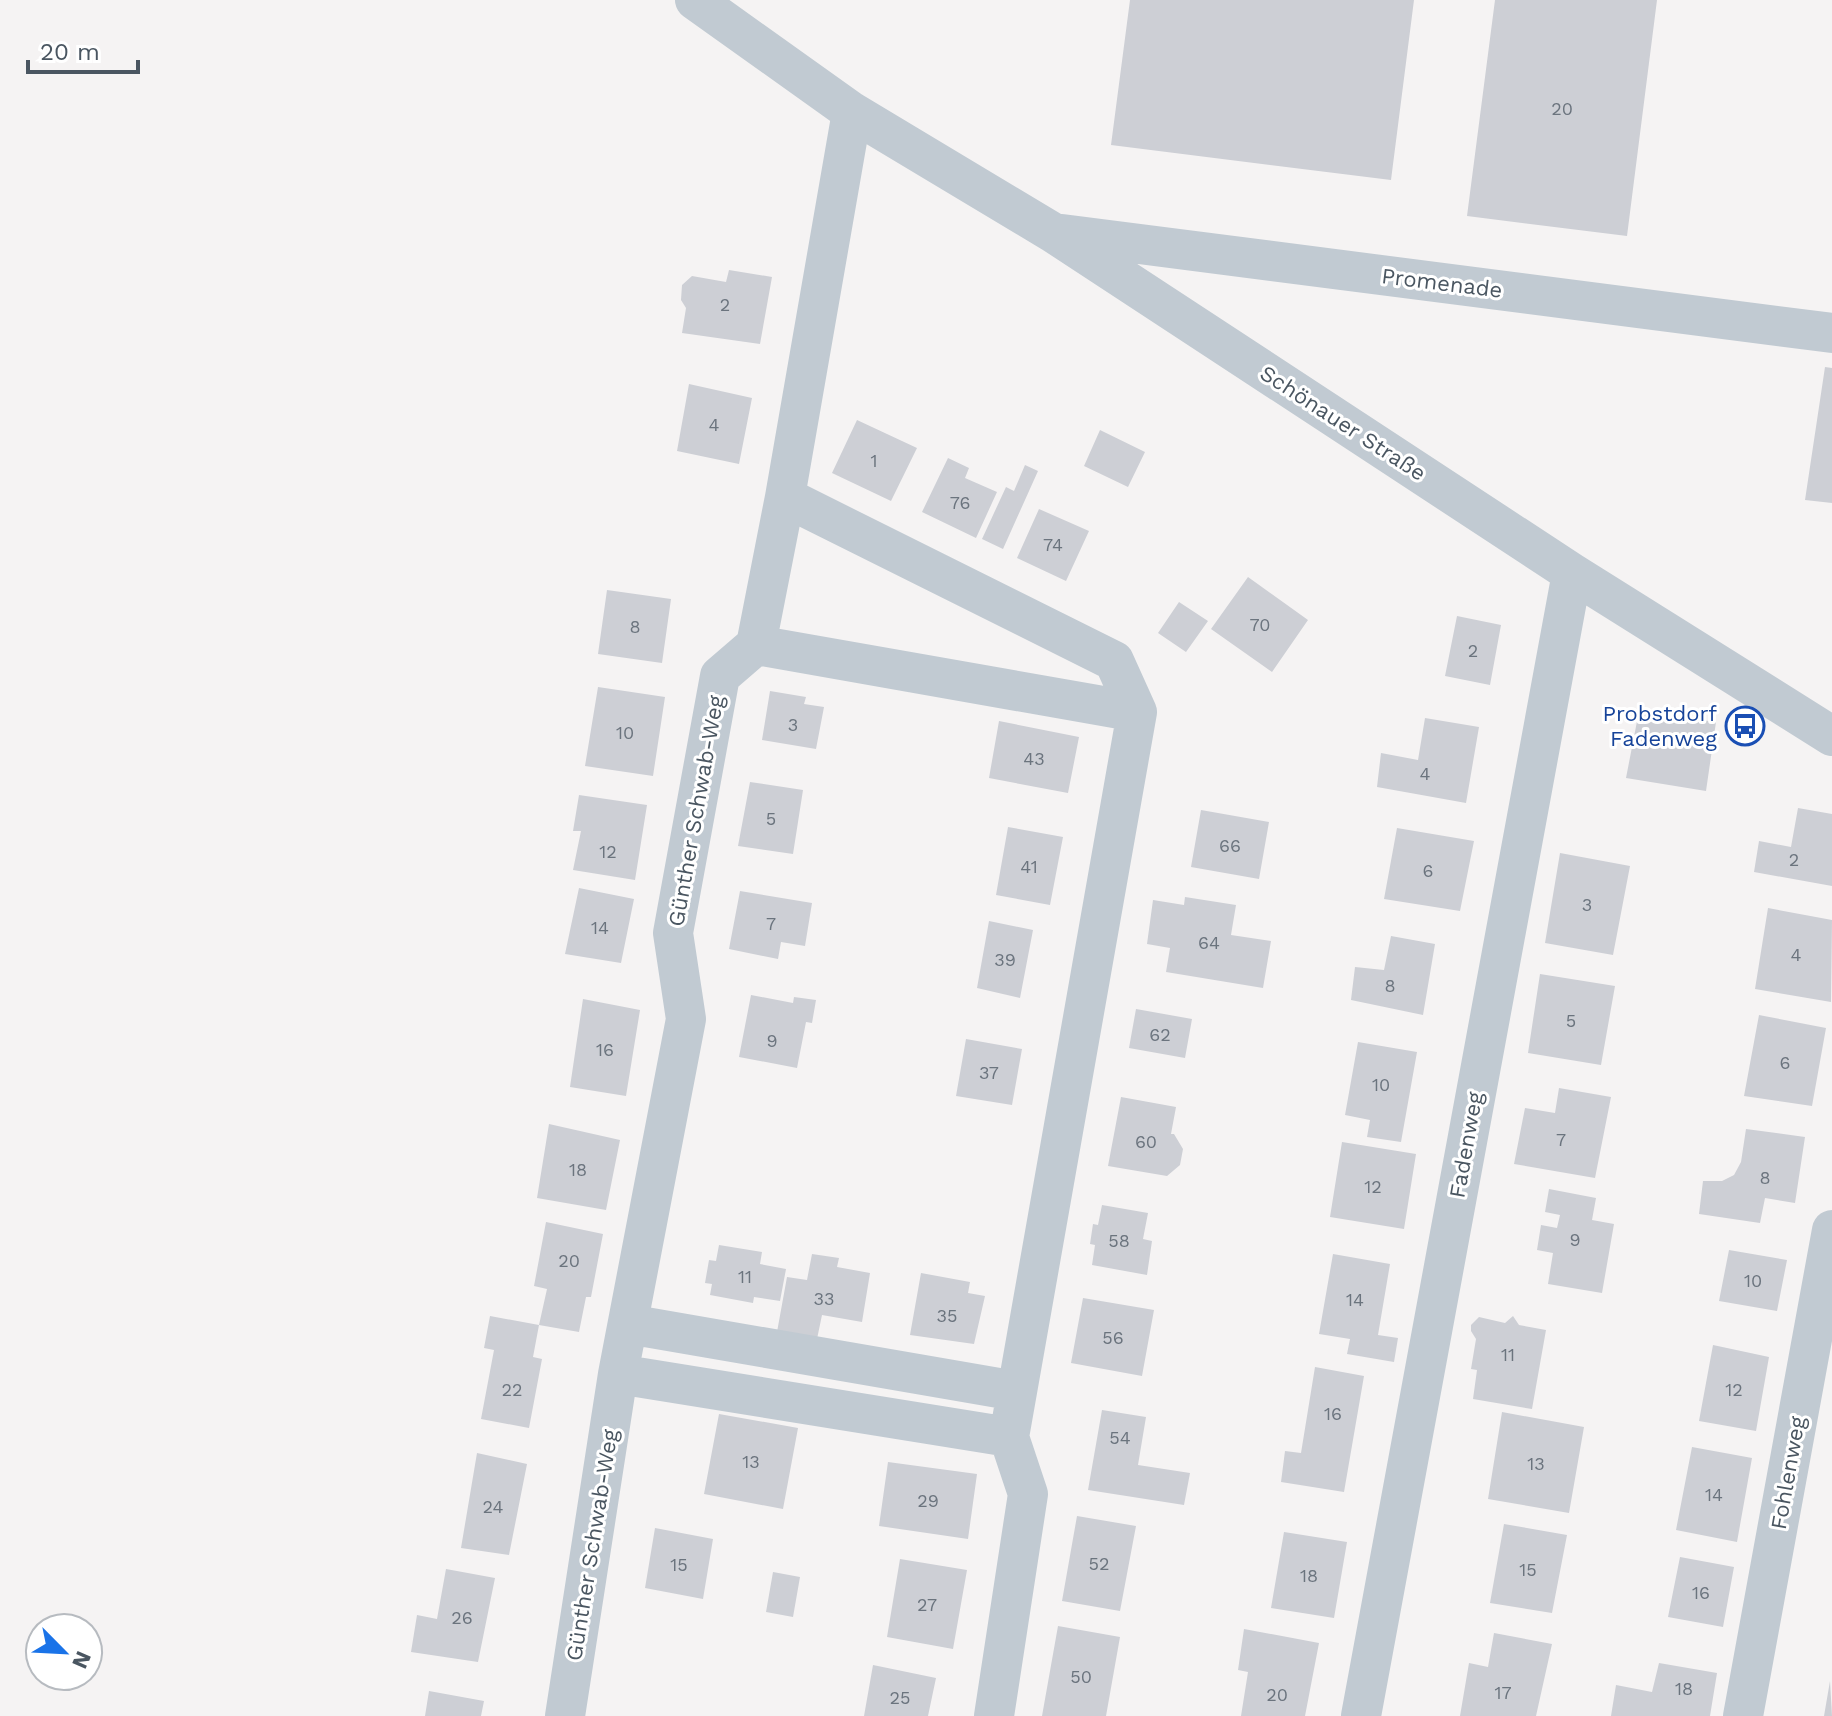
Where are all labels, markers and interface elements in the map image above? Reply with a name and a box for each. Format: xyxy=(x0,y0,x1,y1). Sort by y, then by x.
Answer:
scale bar xyxy=(28,24,138,74)
text: 20 m xyxy=(40,38,100,66)
house number: 20 xyxy=(1551,98,1573,119)
street label: Promenade xyxy=(1380,263,1504,303)
house number: 2 xyxy=(720,294,730,315)
street label: Schönauer Straße xyxy=(1256,360,1430,486)
house number: 4 xyxy=(709,414,720,435)
house number: 1 xyxy=(870,450,878,471)
house number: 76 xyxy=(950,492,970,513)
house number: 74 xyxy=(1043,534,1063,555)
house number: 70 xyxy=(1250,614,1270,635)
house number: 8 xyxy=(629,616,641,637)
house number: 2 xyxy=(1468,640,1478,661)
street label: Günther Schwab-Weg xyxy=(663,693,729,928)
place label: Probstdorf Fadenweg xyxy=(1603,701,1717,751)
bus stop icon: Probstdorf Fadenweg xyxy=(1724,705,1766,747)
house number: 3 xyxy=(788,714,798,735)
house number: 10 xyxy=(616,722,634,743)
house number: 43 xyxy=(1023,748,1045,769)
house number: 4 xyxy=(1420,763,1431,784)
house number: 5 xyxy=(766,808,776,829)
house number: 66 xyxy=(1219,835,1241,856)
house number: 12 xyxy=(599,841,617,862)
house number: 2 xyxy=(1789,849,1799,870)
house number: 41 xyxy=(1020,856,1038,877)
house number: 6 xyxy=(1423,860,1433,881)
house number: 3 xyxy=(1582,894,1592,915)
house number: 7 xyxy=(766,913,776,934)
house number: 14 xyxy=(591,917,609,938)
house number: 64 xyxy=(1198,932,1220,953)
house number: 4 xyxy=(1791,944,1802,965)
house number: 39 xyxy=(994,949,1016,970)
house number: 8 xyxy=(1384,975,1396,996)
house number: 5 xyxy=(1566,1010,1576,1031)
house number: 62 xyxy=(1149,1024,1171,1045)
house number: 9 xyxy=(766,1030,778,1051)
house number: 16 xyxy=(596,1039,614,1060)
house number: 6 xyxy=(1780,1052,1790,1073)
house number: 37 xyxy=(979,1062,999,1083)
house number: 10 xyxy=(1372,1074,1390,1095)
street label: Fadenweg xyxy=(1444,1090,1488,1200)
house number: 7 xyxy=(1556,1129,1566,1150)
house number: 60 xyxy=(1135,1131,1157,1152)
house number: 18 xyxy=(569,1159,587,1180)
house number: 8 xyxy=(1759,1167,1771,1188)
house number: 12 xyxy=(1364,1176,1382,1197)
house number: 9 xyxy=(1569,1229,1581,1250)
house number: 58 xyxy=(1108,1230,1130,1251)
house number: 20 xyxy=(558,1250,580,1271)
house number: 11 xyxy=(738,1266,752,1287)
house number: 10 xyxy=(1744,1270,1762,1291)
house number: 33 xyxy=(814,1288,835,1309)
house number: 14 xyxy=(1346,1289,1364,1310)
house number: 35 xyxy=(937,1305,957,1326)
house number: 56 xyxy=(1102,1327,1124,1348)
house number: 11 xyxy=(1501,1344,1515,1365)
house number: 22 xyxy=(502,1379,523,1400)
house number: 12 xyxy=(1725,1379,1743,1400)
house number: 16 xyxy=(1324,1403,1342,1424)
street label: Fohlenweg xyxy=(1766,1414,1810,1531)
street label: Günther Schwab-Weg xyxy=(561,1427,623,1663)
house number: 54 xyxy=(1109,1427,1131,1448)
house number: 13 xyxy=(742,1451,760,1472)
house number: 13 xyxy=(1527,1453,1545,1474)
house number: 14 xyxy=(1705,1484,1723,1505)
house number: 29 xyxy=(917,1490,939,1511)
house number: 24 xyxy=(483,1496,503,1517)
house number: 52 xyxy=(1089,1553,1109,1574)
house number: 15 xyxy=(670,1554,688,1575)
house number: 15 xyxy=(1519,1559,1537,1580)
house number: 18 xyxy=(1300,1565,1318,1586)
house number: 16 xyxy=(1692,1582,1710,1603)
house number: 27 xyxy=(917,1594,937,1615)
house number: 26 xyxy=(451,1607,473,1628)
north arrow xyxy=(24,1612,104,1692)
text: N xyxy=(67,1647,97,1672)
house number: 50 xyxy=(1070,1666,1092,1687)
house number: 18 xyxy=(1675,1678,1693,1699)
house number: 17 xyxy=(1494,1682,1512,1703)
house number: 20 xyxy=(1266,1684,1288,1705)
house number: 25 xyxy=(890,1687,910,1708)

